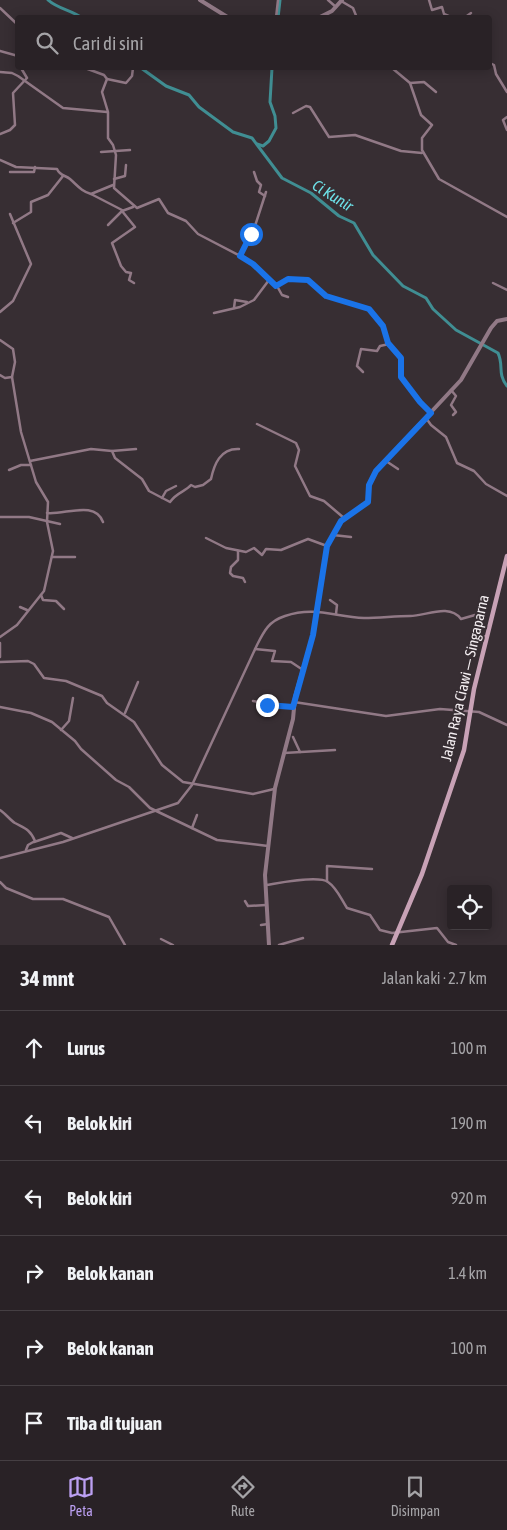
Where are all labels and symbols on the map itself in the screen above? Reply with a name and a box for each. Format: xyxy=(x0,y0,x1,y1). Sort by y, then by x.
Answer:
water label: Ci Kunir xyxy=(309,176,358,215)
route start xyxy=(240,223,263,246)
street label: Jalan Raya Ciawi — Singaparna xyxy=(437,593,492,763)
route end xyxy=(256,694,279,717)

